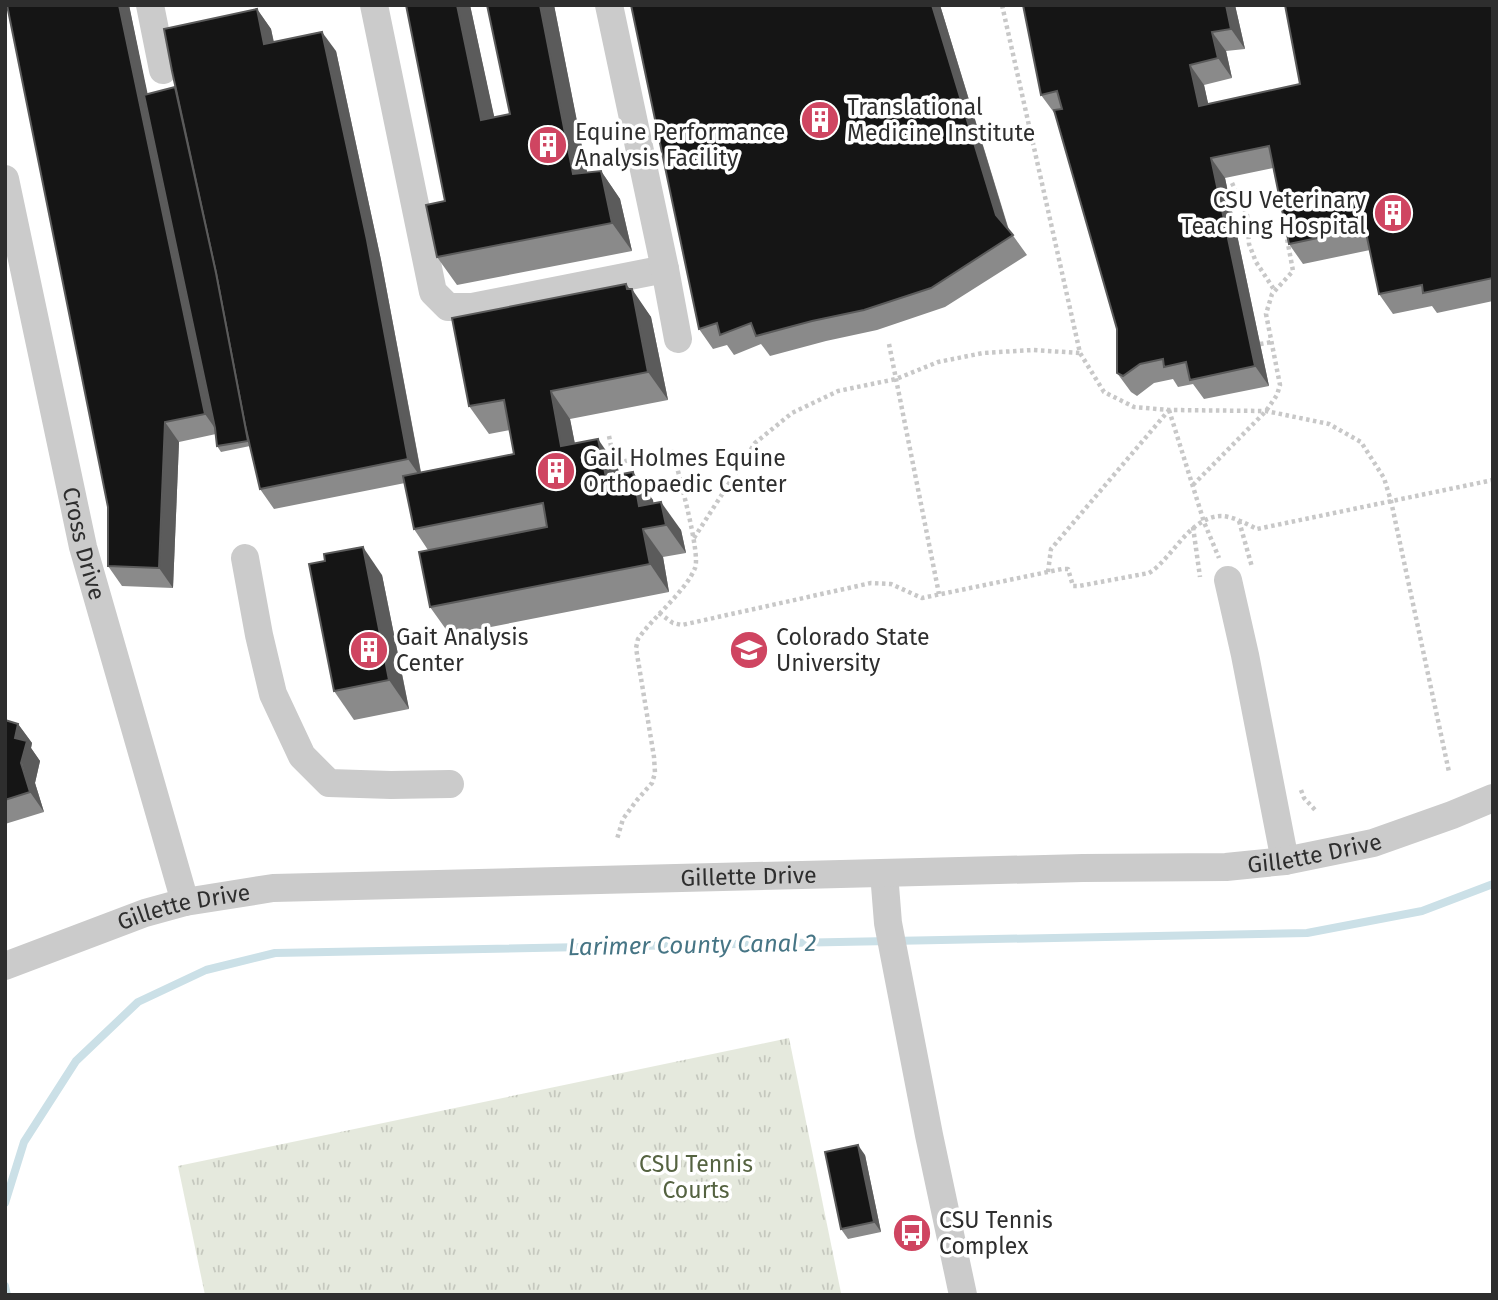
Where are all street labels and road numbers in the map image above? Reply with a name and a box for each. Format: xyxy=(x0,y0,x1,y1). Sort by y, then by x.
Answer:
street label: Cross Drive xyxy=(57,484,112,603)
street label: Gillette Drive xyxy=(1246,827,1385,879)
street label: Gillette Drive xyxy=(680,861,817,892)
street label: Gillette Drive xyxy=(113,878,252,936)

